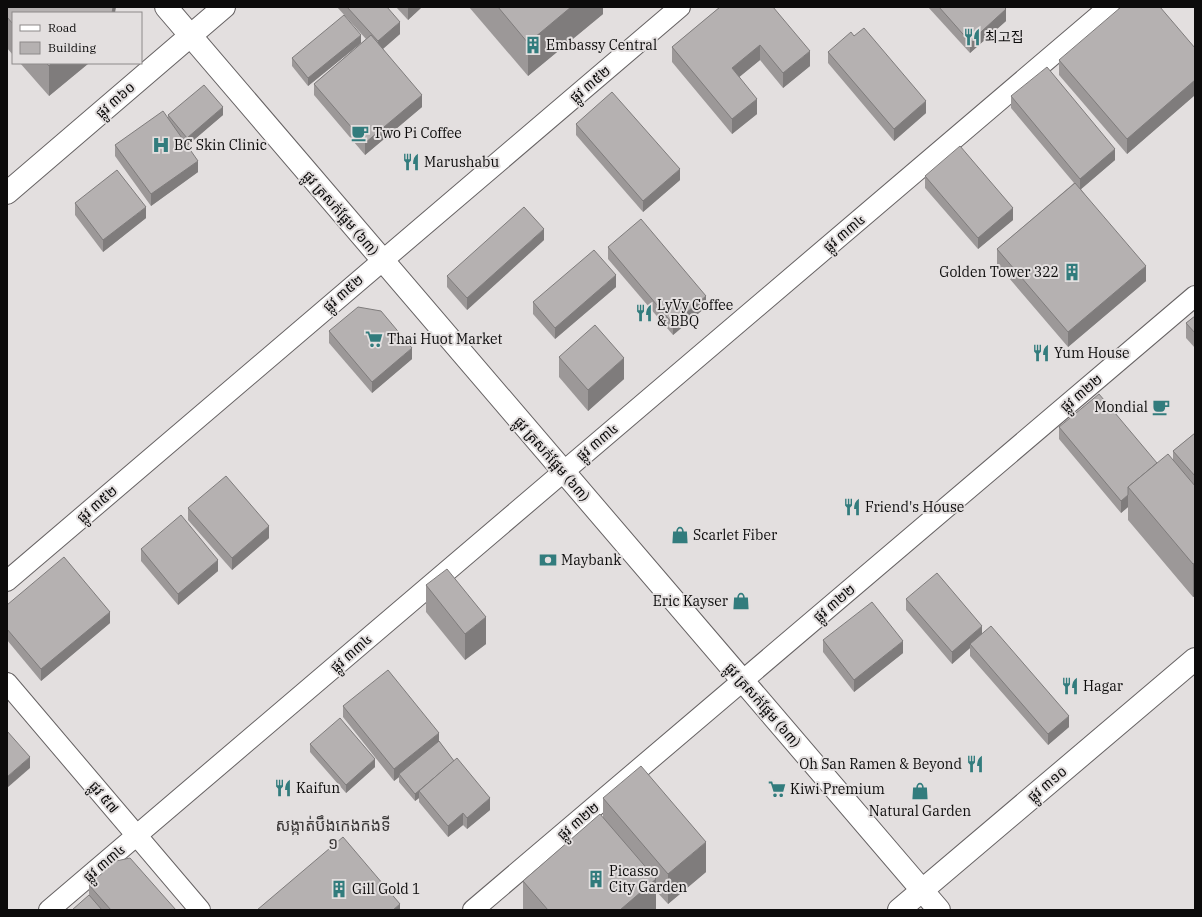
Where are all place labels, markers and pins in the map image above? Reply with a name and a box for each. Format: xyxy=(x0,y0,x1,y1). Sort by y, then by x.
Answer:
restaurant icon: 최고집 xyxy=(962,27,982,47)
place label: 최고집 xyxy=(985,28,1024,46)
building icon: Embassy Central xyxy=(523,35,543,55)
place label: Embassy Central xyxy=(546,36,657,54)
cafe icon: Two Pi Coffee xyxy=(350,123,370,143)
place label: Two Pi Coffee xyxy=(373,124,462,142)
hospital icon: BC Skin Clinic xyxy=(151,135,171,155)
place label: BC Skin Clinic xyxy=(174,136,267,154)
restaurant icon: Marushabu xyxy=(401,152,421,172)
place label: Marushabu xyxy=(424,153,499,171)
building icon: Golden Tower 322 xyxy=(1062,262,1082,282)
place label: Golden Tower 322 xyxy=(939,263,1059,281)
place label: LyVy Coffee & BBQ xyxy=(657,296,733,330)
restaurant icon: LyVy Coffee & BBQ xyxy=(634,303,654,323)
supermarket icon: Thai Huot Market xyxy=(364,329,384,349)
place label: Thai Huot Market xyxy=(387,330,502,348)
restaurant icon: Yum House xyxy=(1031,343,1051,363)
place label: Yum House xyxy=(1054,344,1130,362)
cafe icon: Mondial xyxy=(1151,397,1171,417)
place label: Mondial xyxy=(1094,398,1148,416)
restaurant icon: Friend's House xyxy=(842,497,862,517)
place label: Friend's House xyxy=(865,498,964,516)
shop icon: Scarlet Fiber xyxy=(670,525,690,545)
place label: Scarlet Fiber xyxy=(693,526,778,544)
bank icon: Maybank xyxy=(538,550,558,570)
place label: Maybank xyxy=(561,551,622,569)
shop icon: Eric Kayser xyxy=(731,591,751,611)
place label: Eric Kayser xyxy=(653,592,729,610)
restaurant icon: Hagar xyxy=(1060,676,1080,696)
place label: Hagar xyxy=(1083,677,1124,695)
restaurant icon: Oh San Ramen & Beyond xyxy=(965,754,985,774)
place label: Oh San Ramen & Beyond xyxy=(799,755,962,773)
restaurant icon: Kaifun xyxy=(273,778,293,798)
place label: Kaifun xyxy=(296,779,340,797)
supermarket icon: Kiwi Premium xyxy=(767,779,787,799)
place label: Kiwi Premium xyxy=(790,780,885,798)
shop icon: Natural Garden xyxy=(910,781,930,801)
place label: Natural Garden xyxy=(869,802,971,820)
place label: Picasso City Garden xyxy=(609,862,687,896)
building icon: Picasso City Garden xyxy=(586,869,606,889)
building icon: Gill Gold 1 xyxy=(329,879,349,899)
place label: Gill Gold 1 xyxy=(352,880,421,898)

